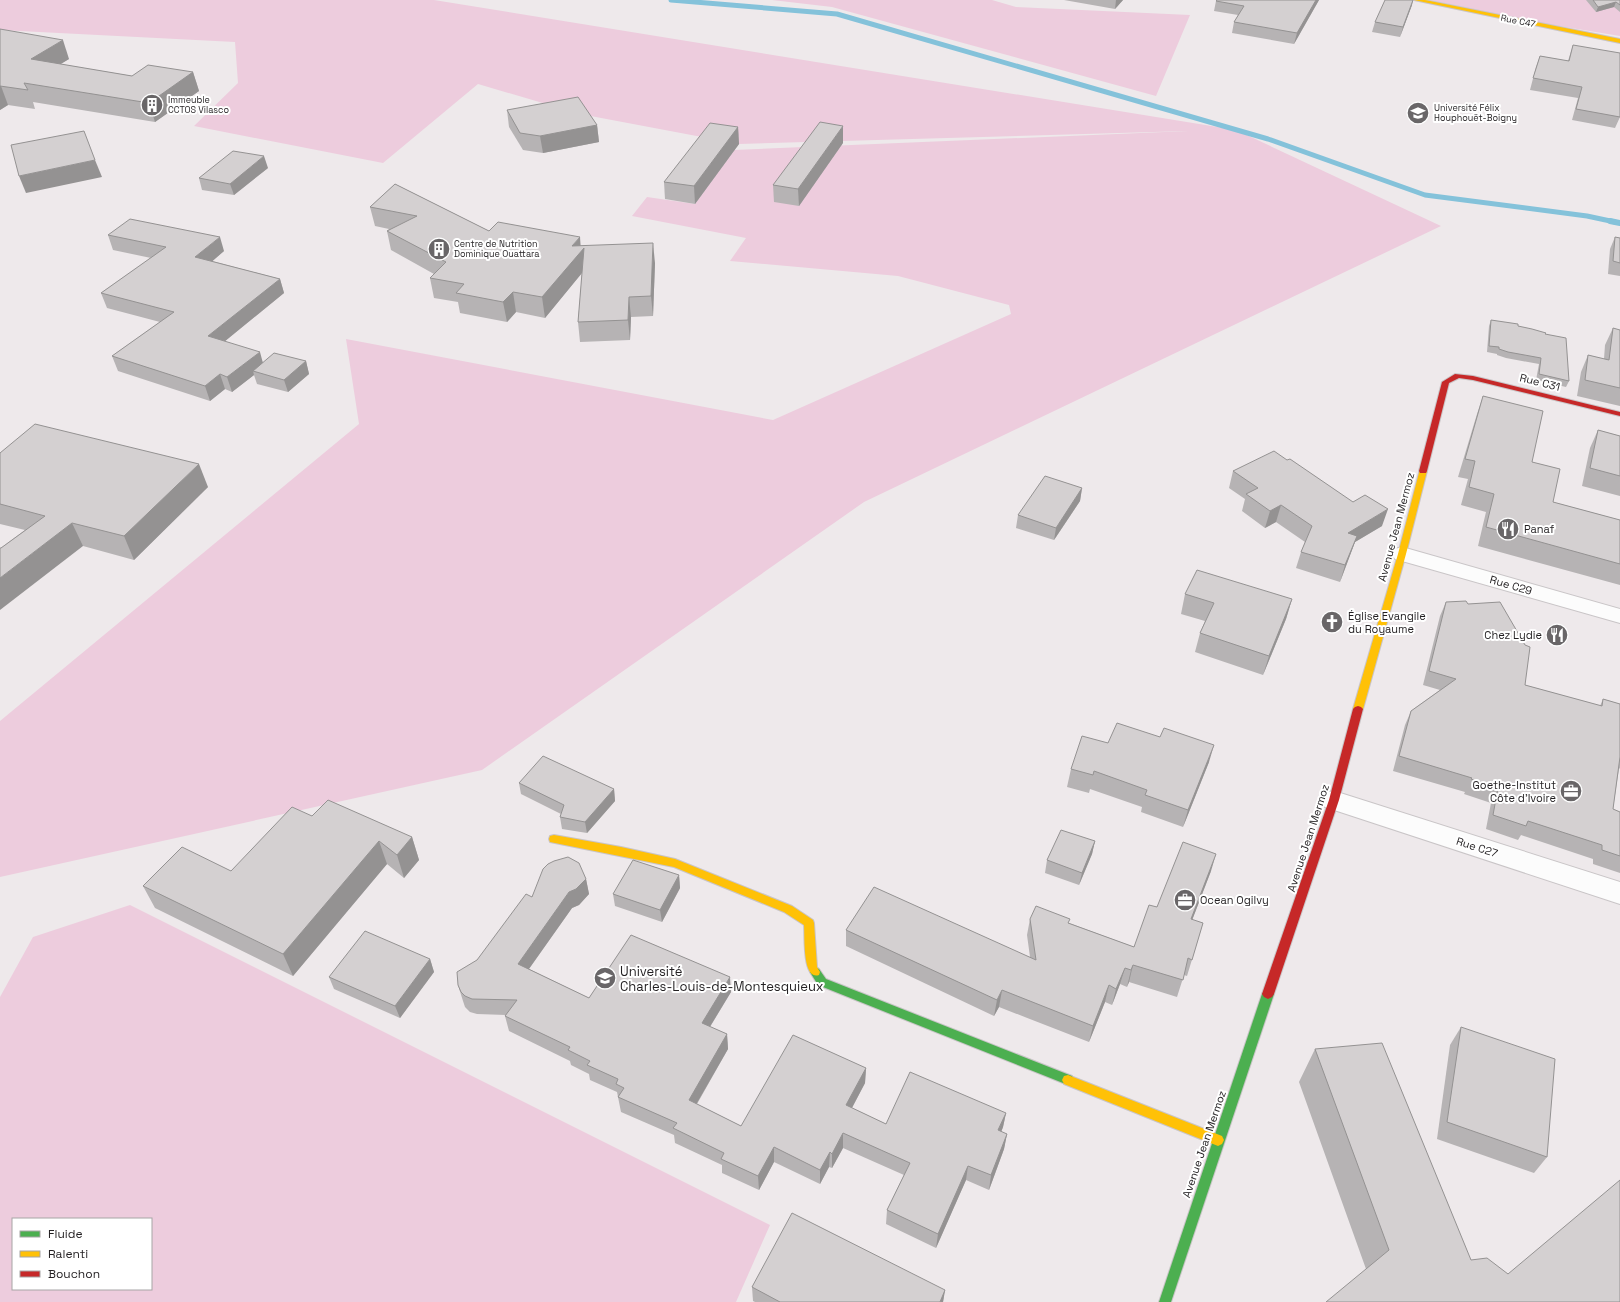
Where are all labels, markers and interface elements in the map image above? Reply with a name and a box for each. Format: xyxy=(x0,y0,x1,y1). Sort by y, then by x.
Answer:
street label: Rue C47 xyxy=(1500,12,1536,30)
building icon: Immeuble CCTOS Vilasco xyxy=(139,92,165,118)
place label: Immeuble CCTOS Vilasco xyxy=(168,94,229,116)
school or university icon: Université Félix Houphouët-Boigny xyxy=(1405,100,1431,126)
place label: Université Félix Houphouët-Boigny xyxy=(1434,102,1517,124)
building icon: Centre de Nutrition Dominique Ouattara xyxy=(426,236,452,262)
place label: Centre de Nutrition Dominique Ouattara xyxy=(454,238,539,260)
street label: Rue C31 xyxy=(1518,370,1562,394)
street label: Avenue Jean Mermoz xyxy=(1375,471,1417,583)
restaurant icon: Panaf xyxy=(1495,516,1521,542)
place label: Panaf xyxy=(1524,522,1555,536)
street label: Rue C29 xyxy=(1488,572,1534,598)
church icon: Église Evangile du Royaume xyxy=(1319,609,1345,635)
place label: Église Evangile du Royaume xyxy=(1348,609,1426,636)
restaurant icon: Chez Lydie xyxy=(1544,622,1570,648)
place label: Chez Lydie xyxy=(1484,628,1542,642)
place label: Goethe-Institut Côte d’Ivoire xyxy=(1473,778,1556,805)
office icon: Goethe-Institut Côte d’Ivoire xyxy=(1558,778,1584,804)
street label: Avenue Jean Mermoz xyxy=(1284,782,1332,894)
street label: Rue C27 xyxy=(1454,834,1500,860)
office icon: Ocean Ogilvy xyxy=(1172,887,1198,913)
place label: Ocean Ogilvy xyxy=(1200,893,1269,907)
place label: Université Charles-Louis-de-Montesquieux xyxy=(620,963,824,995)
school or university icon: Université Charles-Louis-de-Montesquieux xyxy=(592,965,618,991)
street label: Avenue Jean Mermoz xyxy=(1179,1088,1229,1199)
legend xyxy=(12,1218,152,1290)
text: Fluide xyxy=(48,1226,83,1242)
text: Ralenti xyxy=(48,1246,88,1262)
text: Bouchon xyxy=(48,1266,100,1282)

